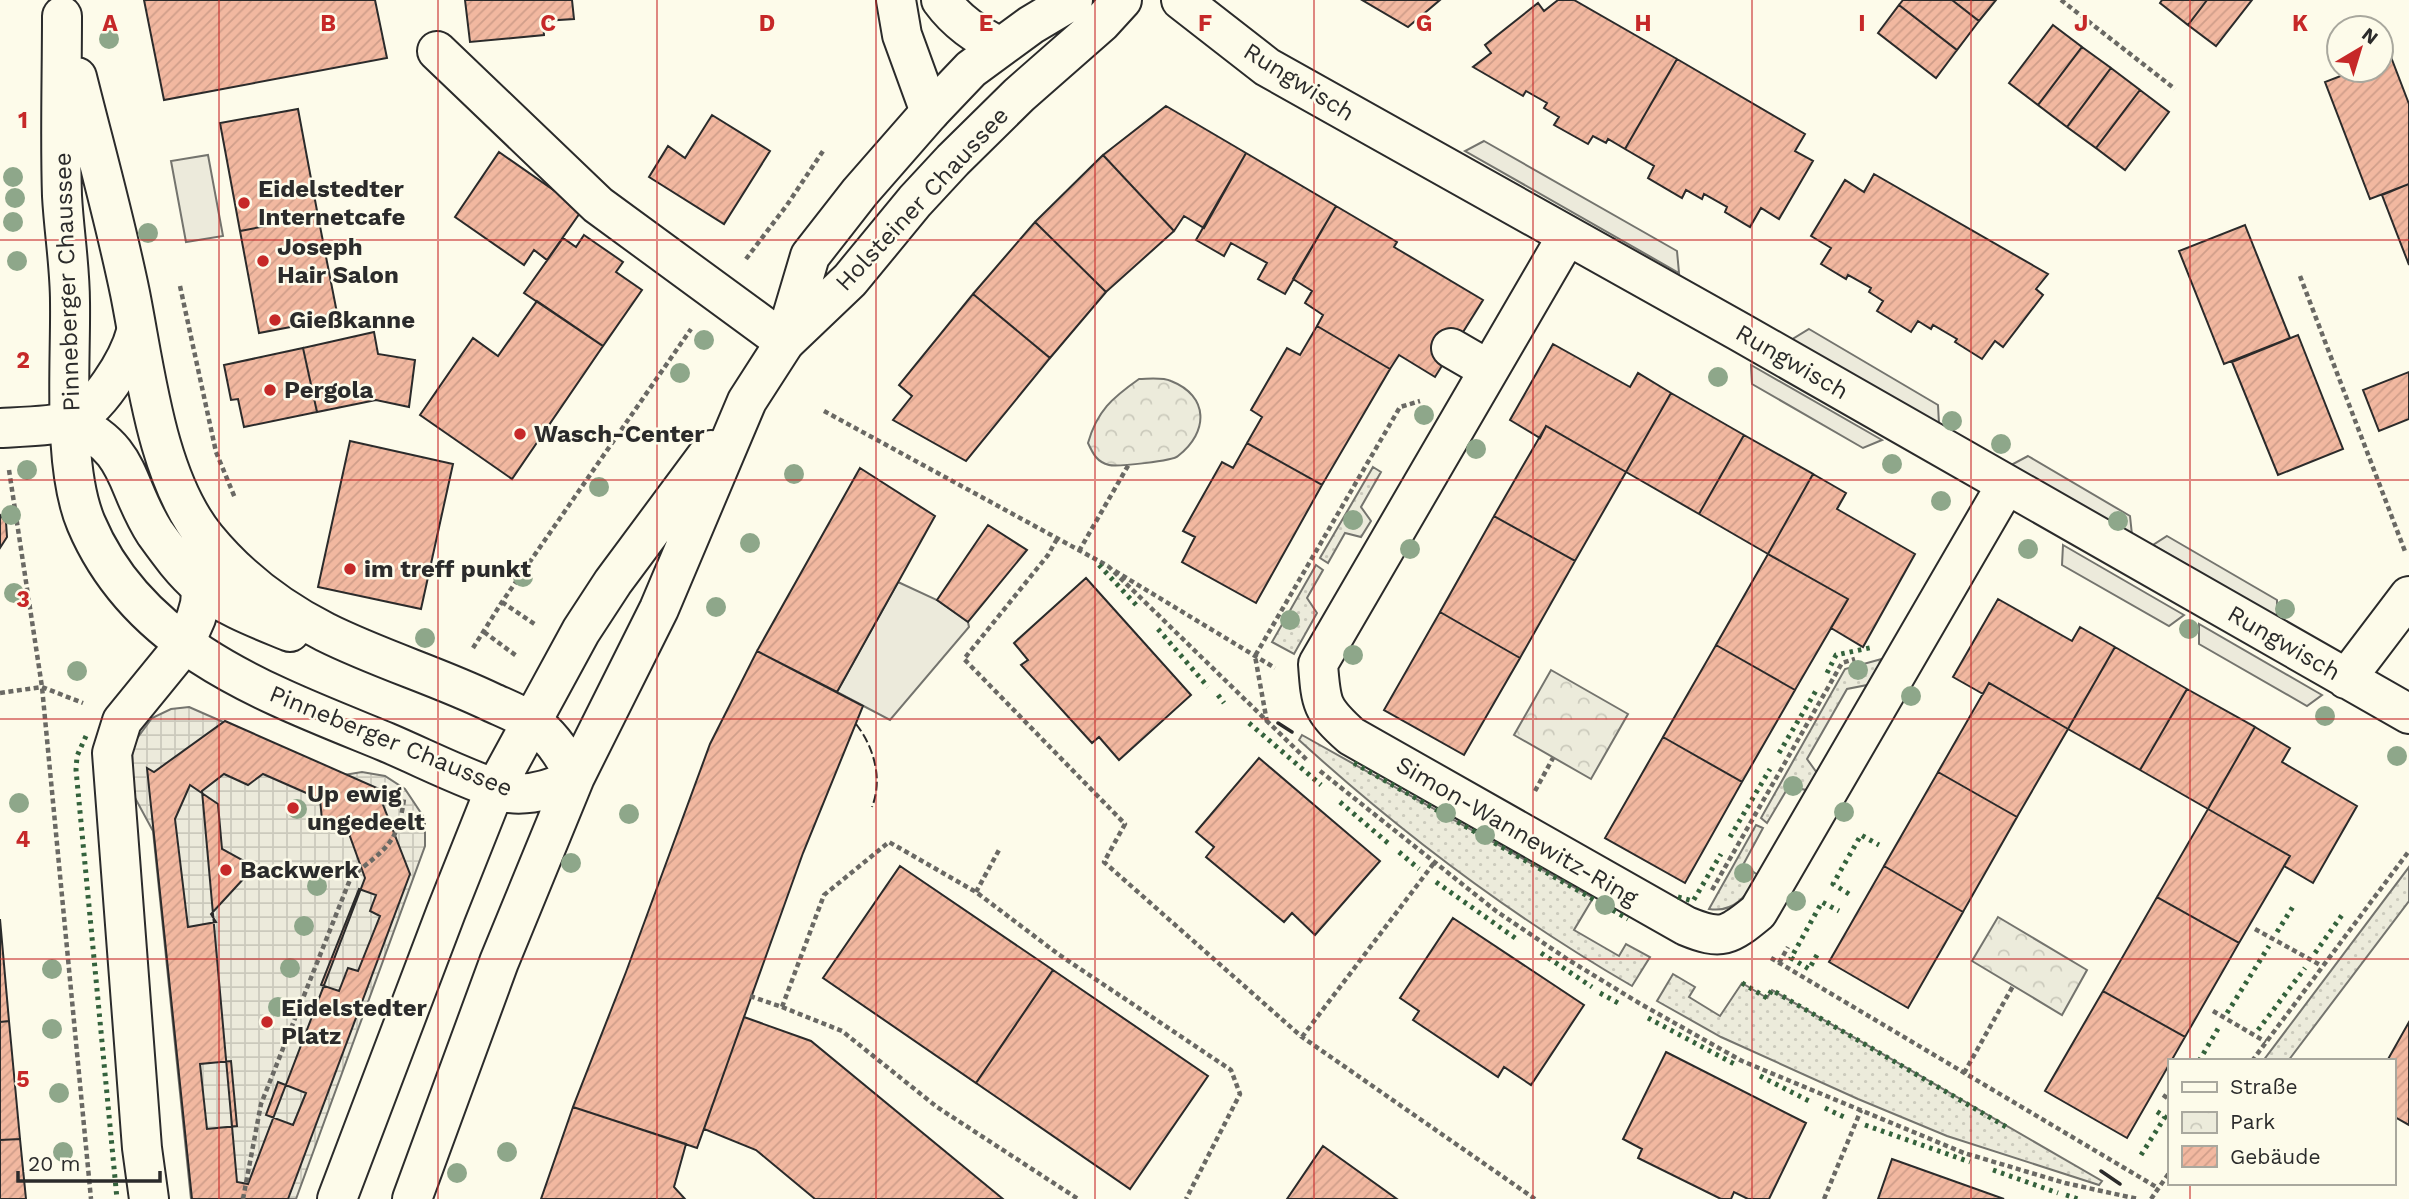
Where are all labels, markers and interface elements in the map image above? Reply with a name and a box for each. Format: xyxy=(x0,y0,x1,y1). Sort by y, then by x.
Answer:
text: A xyxy=(102,10,118,37)
text: B xyxy=(320,10,336,37)
text: C xyxy=(540,10,556,37)
text: D xyxy=(759,10,775,37)
text: E xyxy=(979,10,993,37)
text: F xyxy=(1198,10,1212,37)
text: G xyxy=(1416,10,1432,37)
text: H xyxy=(1634,10,1652,37)
text: I xyxy=(1858,10,1866,37)
text: J xyxy=(2074,10,2088,37)
text: K xyxy=(2292,10,2308,37)
north arrow xyxy=(2325,14,2395,84)
text: N xyxy=(2358,23,2383,49)
street label: Rungwisch xyxy=(1238,37,1360,127)
street label: Holsteiner Chaussee xyxy=(830,101,1014,297)
text: 1 xyxy=(18,107,28,134)
street label: Pinneberger Chaussee xyxy=(48,152,86,412)
place label: Eidelstedter Internetcafe xyxy=(258,175,406,231)
marker: Eidelstedter Internetcafe xyxy=(236,195,252,211)
place label: Joseph Hair Salon xyxy=(277,233,399,289)
marker: Joseph Hair Salon xyxy=(255,253,271,269)
place label: Gießkanne xyxy=(289,306,415,334)
marker: Gießkanne xyxy=(267,312,283,328)
street label: Rungwisch xyxy=(1731,319,1853,405)
text: 2 xyxy=(16,347,30,374)
place label: Pergola xyxy=(284,376,373,404)
marker: Pergola xyxy=(262,382,278,398)
place label: Wasch-Center xyxy=(534,420,705,448)
marker: Wasch-Center xyxy=(512,426,528,442)
place label: im treff punkt xyxy=(364,555,532,583)
marker: im treff punkt xyxy=(342,561,358,577)
text: 3 xyxy=(16,586,30,613)
street label: Rungwisch xyxy=(2223,600,2345,686)
street label: Pinneberger Chaussee xyxy=(265,679,517,803)
street label: Simon-Wannewitz-Ring xyxy=(1391,750,1643,912)
place label: Up ewig ungedeelt xyxy=(307,780,425,836)
marker: Up ewig ungedeelt xyxy=(285,800,301,816)
text: 4 xyxy=(16,826,31,853)
place label: Backwerk xyxy=(240,856,359,884)
marker: Backwerk xyxy=(218,862,234,878)
place label: Eidelstedter Platz xyxy=(281,994,428,1050)
marker: Eidelstedter Platz xyxy=(259,1014,275,1030)
legend xyxy=(2168,1059,2395,1185)
text: 5 xyxy=(16,1066,30,1093)
text: Straße xyxy=(2230,1074,2298,1099)
text: Park xyxy=(2230,1109,2275,1134)
scale bar xyxy=(18,1140,159,1184)
text: Gebäude xyxy=(2230,1144,2321,1169)
text: 20 m xyxy=(28,1151,80,1176)

